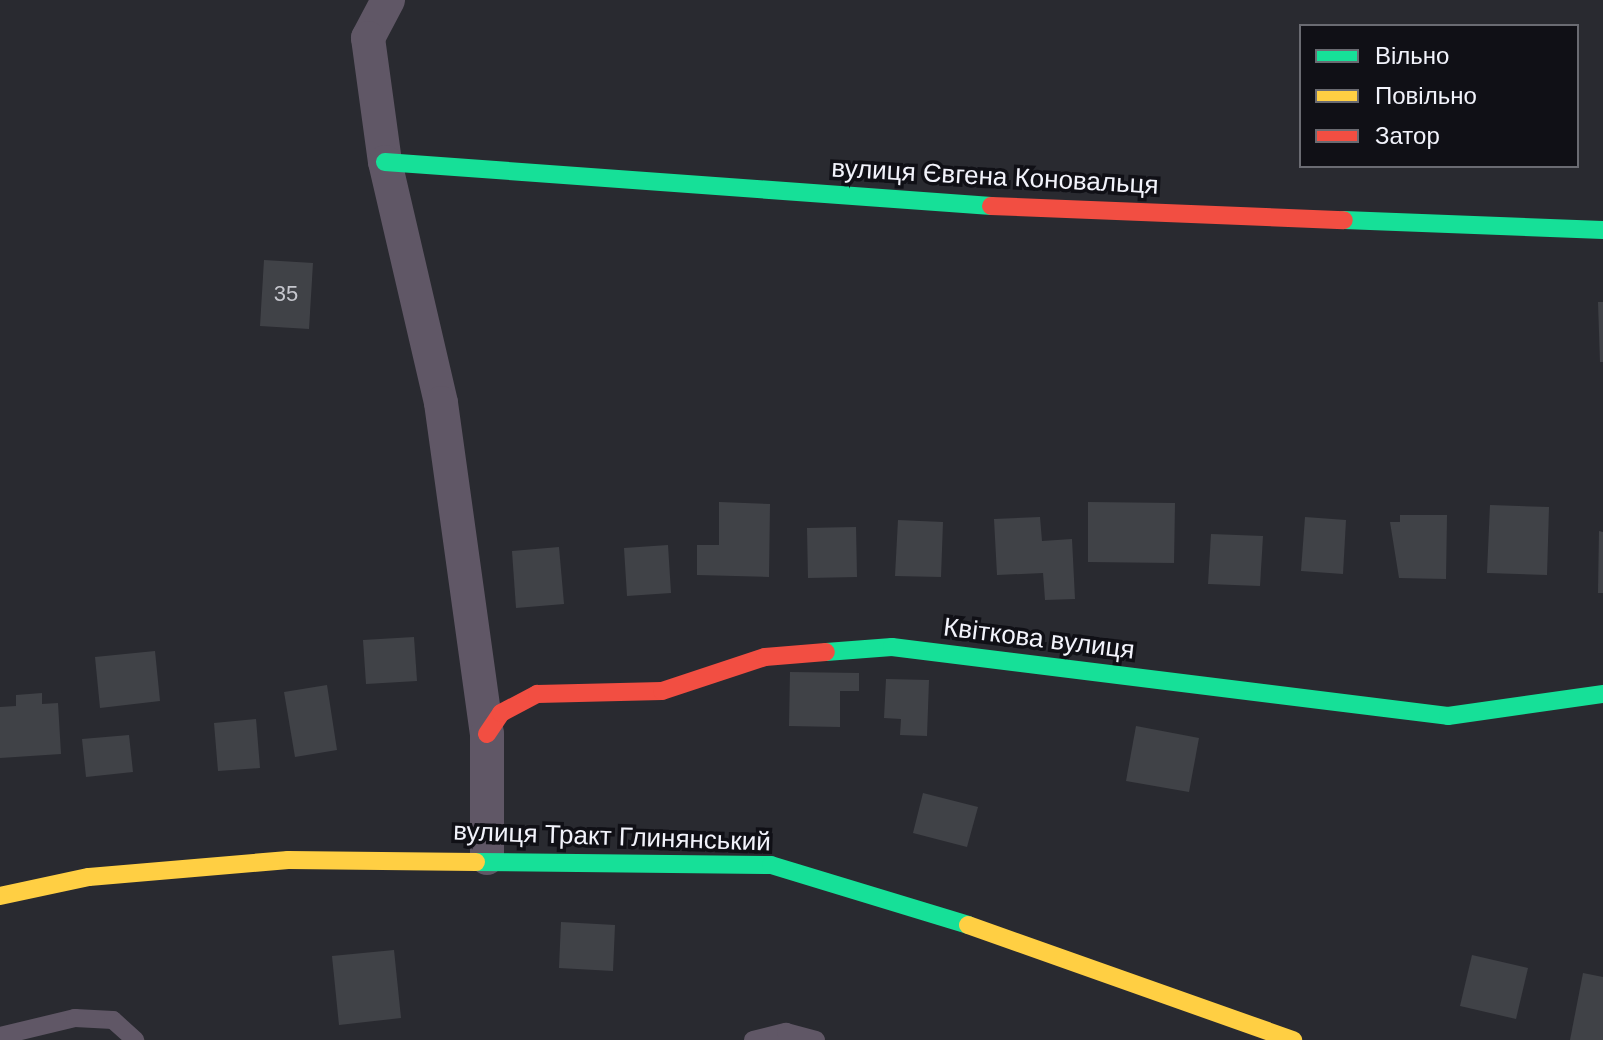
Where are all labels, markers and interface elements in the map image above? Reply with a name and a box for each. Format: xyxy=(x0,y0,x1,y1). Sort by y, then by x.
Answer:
legend xyxy=(1299,24,1579,168)
text: Вільно xyxy=(1375,42,1449,69)
text: Повільно xyxy=(1375,82,1477,109)
text: Затор xyxy=(1375,122,1440,149)
street label: вулиця Євгена Коновальця xyxy=(831,153,1159,201)
house number: 35 xyxy=(274,281,298,307)
street label: Квіткова вулиця xyxy=(942,612,1136,666)
street label: вулиця Тракт Глинянський xyxy=(453,816,771,858)

